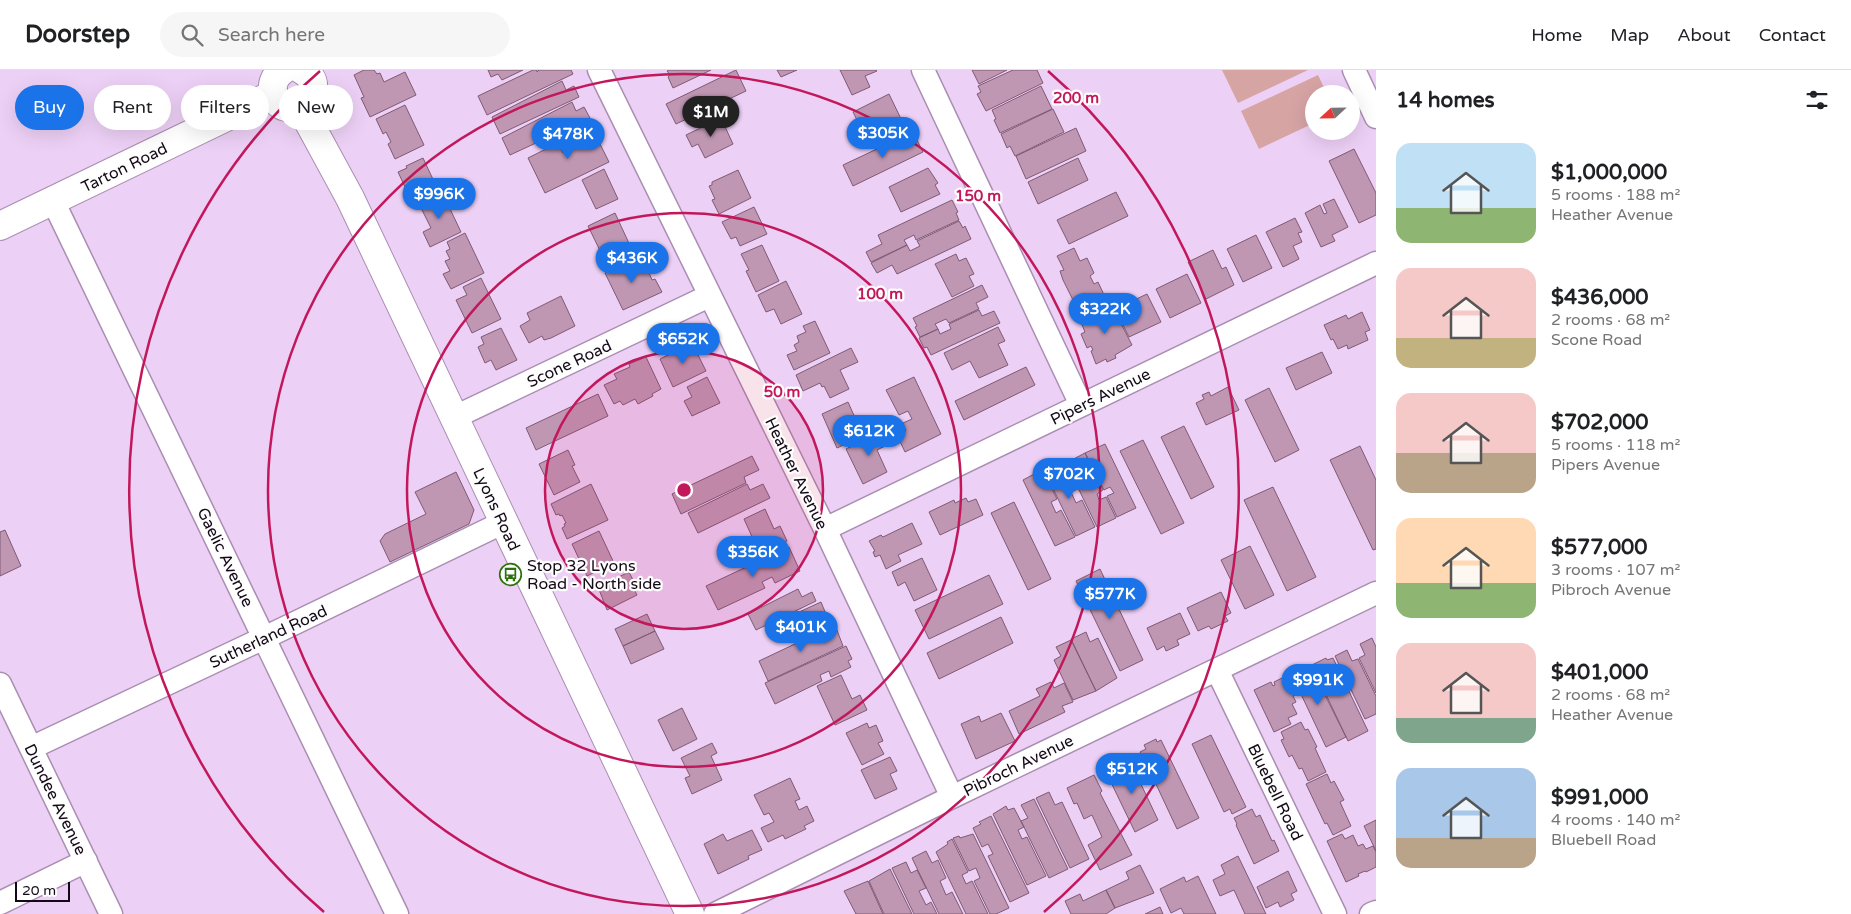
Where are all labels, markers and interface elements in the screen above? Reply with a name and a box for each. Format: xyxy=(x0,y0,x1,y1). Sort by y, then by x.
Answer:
search box xyxy=(160,12,510,57)
text: Doorstep xyxy=(25,20,130,49)
icon: search xyxy=(178,21,206,49)
text: Search here xyxy=(218,24,325,46)
text: Home xyxy=(1531,24,1582,46)
text: Map xyxy=(1610,24,1649,46)
text: About xyxy=(1677,24,1731,46)
text: Contact xyxy=(1759,24,1826,46)
chip: Buy xyxy=(15,85,84,130)
chip: Rent xyxy=(94,85,171,130)
chip: Filters xyxy=(181,85,269,130)
chip: New xyxy=(279,85,353,130)
north arrow xyxy=(1305,85,1360,140)
map controls xyxy=(1305,85,1360,140)
icon: filters xyxy=(1803,86,1831,114)
text: 14 homes xyxy=(1396,88,1495,113)
text: 200 m xyxy=(1053,89,1099,107)
pin: $1M xyxy=(687,96,735,138)
text: $1M xyxy=(693,102,729,122)
pin: $305K xyxy=(848,116,918,159)
pin: $478K xyxy=(533,118,603,160)
text: $305K xyxy=(858,123,908,143)
text: $478K xyxy=(543,124,593,144)
street label: Tarton Road xyxy=(78,138,171,197)
text: $1,000,000 xyxy=(1551,160,1667,185)
icon: home xyxy=(1436,163,1496,223)
pin: $996K xyxy=(404,178,474,220)
text: $996K xyxy=(414,184,464,204)
text: 5 rooms · 188 m² xyxy=(1551,185,1680,205)
text: 150 m xyxy=(955,187,1001,205)
text: Heather Avenue xyxy=(1551,205,1673,225)
pin: $436K xyxy=(597,242,667,284)
text: $436K xyxy=(607,248,657,268)
text: 100 m xyxy=(857,285,903,303)
text: $436,000 xyxy=(1551,285,1649,310)
icon: home xyxy=(1436,288,1496,348)
pin: $322K xyxy=(1070,292,1140,335)
text: $322K xyxy=(1080,299,1130,319)
text: 2 rooms · 68 m² xyxy=(1551,310,1670,330)
pin: $652K xyxy=(648,322,718,365)
text: $652K xyxy=(658,329,708,349)
text: Scone Road xyxy=(1551,330,1642,350)
street label: Scone Road xyxy=(524,336,615,392)
street label: Pipers Avenue xyxy=(1047,364,1154,430)
text: 50 m xyxy=(764,383,800,401)
text: $702,000 xyxy=(1551,410,1649,435)
icon: home xyxy=(1436,413,1496,473)
street label: Heather Avenue xyxy=(760,414,832,533)
pin: $612K xyxy=(834,414,904,457)
text: $612K xyxy=(844,421,894,441)
text: 5 rooms · 118 m² xyxy=(1551,435,1680,455)
text: Pipers Avenue xyxy=(1551,455,1660,475)
pin: $702K xyxy=(1034,458,1104,500)
text: $702K xyxy=(1044,464,1094,484)
street label: Lyons Road xyxy=(468,465,524,554)
centre of rings xyxy=(675,481,693,499)
street label: Gaelic Avenue xyxy=(192,504,258,610)
text: $577,000 xyxy=(1551,535,1647,560)
pin: $356K xyxy=(718,536,788,578)
icon: home xyxy=(1436,538,1496,598)
text: $356K xyxy=(728,542,778,562)
place label: Stop 32 Lyons Road - North side xyxy=(527,556,661,594)
text: 3 rooms · 107 m² xyxy=(1551,560,1680,580)
bus stop icon: Stop 32 Lyons Road - North side xyxy=(499,562,523,586)
pin: $577K xyxy=(1075,578,1145,620)
text: Pibroch Avenue xyxy=(1551,580,1671,600)
text: $577K xyxy=(1085,584,1135,604)
street label: Sutherland Road xyxy=(206,601,331,673)
pin: $401K xyxy=(766,610,836,653)
text: $401K xyxy=(776,617,826,637)
text: $401,000 xyxy=(1551,660,1649,685)
icon: home xyxy=(1436,663,1496,723)
pin: $991K xyxy=(1283,664,1353,706)
text: $991K xyxy=(1293,670,1343,690)
text: 2 rooms · 68 m² xyxy=(1551,685,1670,705)
text: Heather Avenue xyxy=(1551,705,1673,725)
street label: Pibroch Avenue xyxy=(960,731,1077,801)
street label: Dundee Avenue xyxy=(20,741,91,858)
street label: Bluebell Road xyxy=(1243,741,1307,844)
pin: $512K xyxy=(1097,752,1167,795)
text: $512K xyxy=(1107,759,1157,779)
text: $991,000 xyxy=(1551,785,1649,810)
icon: home xyxy=(1436,788,1496,848)
text: 4 rooms · 140 m² xyxy=(1551,810,1680,830)
text: Bluebell Road xyxy=(1551,830,1656,850)
scale bar xyxy=(15,879,70,902)
text: 20 m xyxy=(22,882,56,899)

